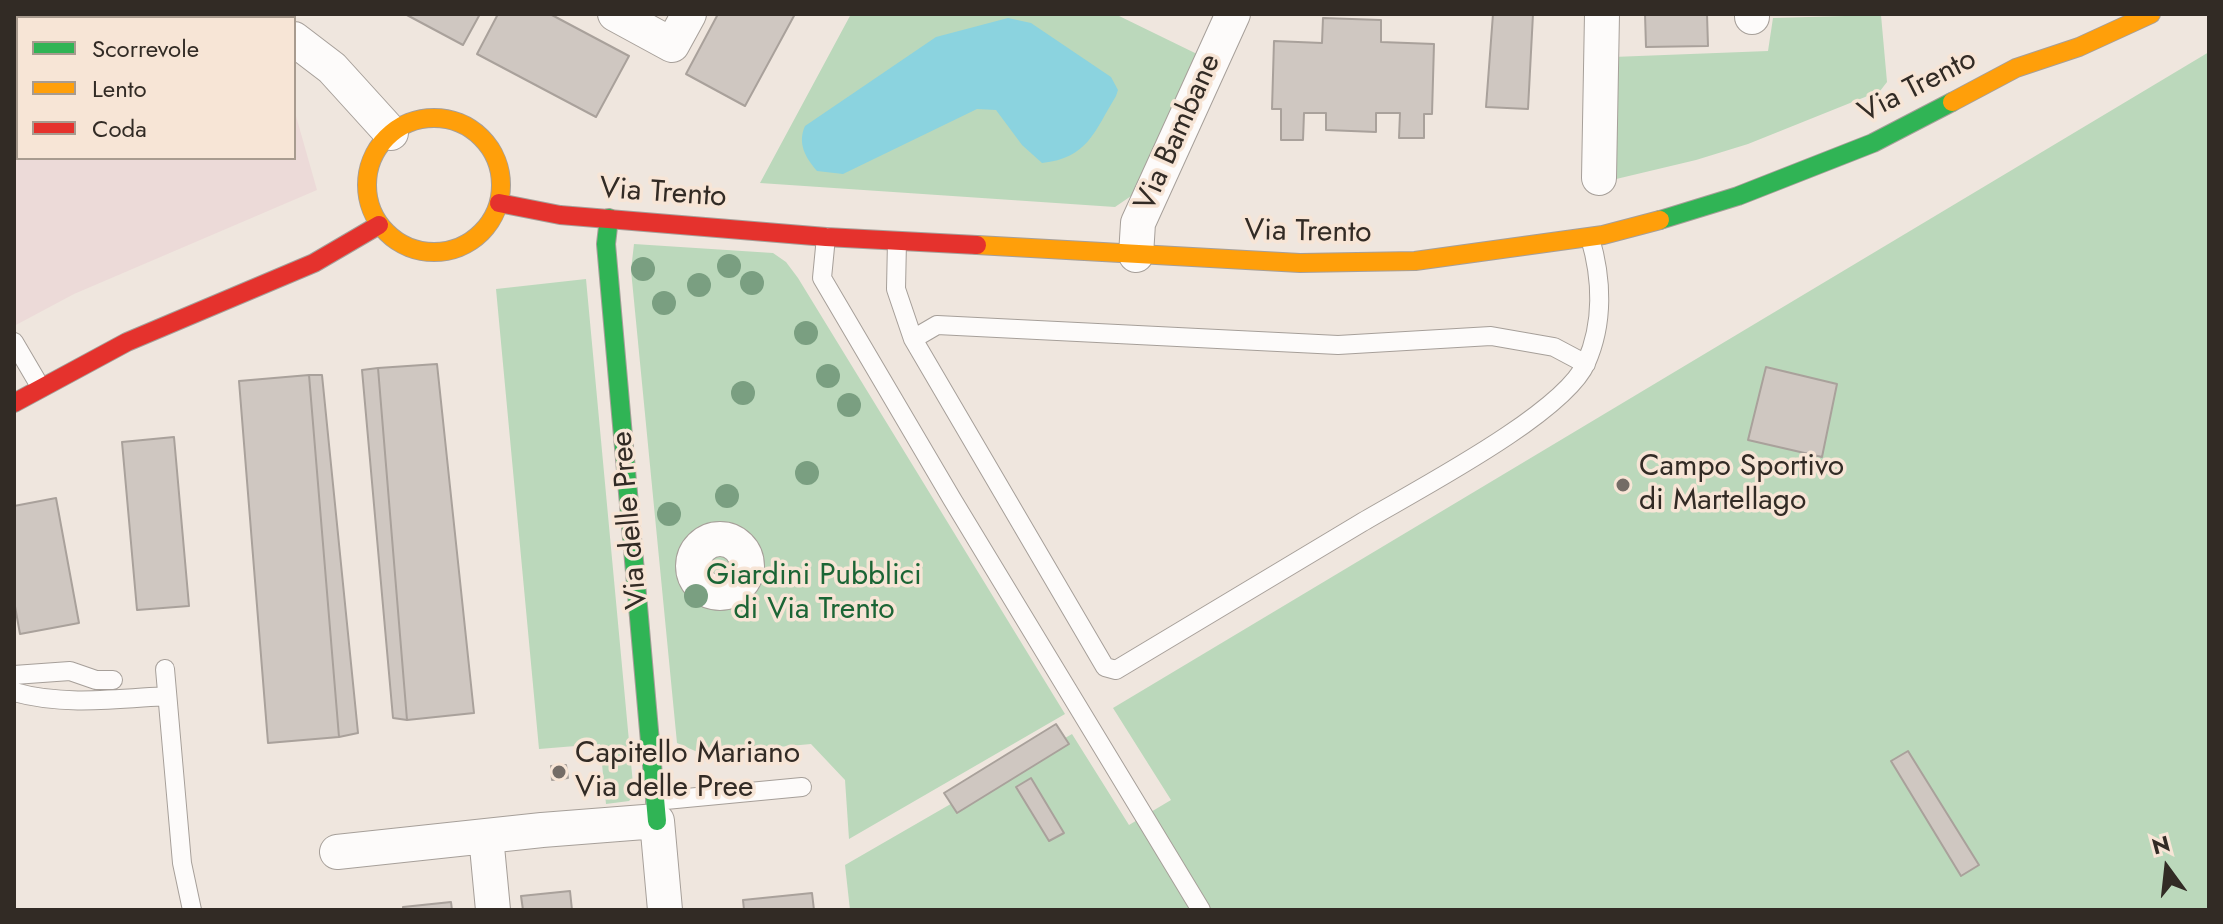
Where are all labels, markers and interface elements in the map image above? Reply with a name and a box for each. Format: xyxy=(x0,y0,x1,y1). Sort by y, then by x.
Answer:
legend xyxy=(16,16,296,160)
text: Scorrevole xyxy=(92,31,199,66)
street label: Via Trento xyxy=(1853,42,1983,132)
street label: Via Bambane xyxy=(1128,49,1230,217)
text: Lento xyxy=(92,71,147,106)
text: Coda xyxy=(92,111,147,146)
street label: Via Trento xyxy=(598,172,728,216)
street label: Via Trento xyxy=(1244,214,1372,252)
street label: Via delle Pree xyxy=(605,430,657,610)
place label: Campo Sportivo di Martellago xyxy=(1639,450,1844,520)
marker: Campo Sportivo di Martellago xyxy=(1614,476,1632,494)
park label: Giardini Pubblici di Via Trento xyxy=(706,559,922,630)
place label: Capitello Mariano Via delle Pree xyxy=(575,737,800,808)
marker: Capitello Mariano Via delle Pree xyxy=(550,763,568,781)
text: N xyxy=(2148,827,2173,863)
north arrow xyxy=(2127,828,2207,908)

